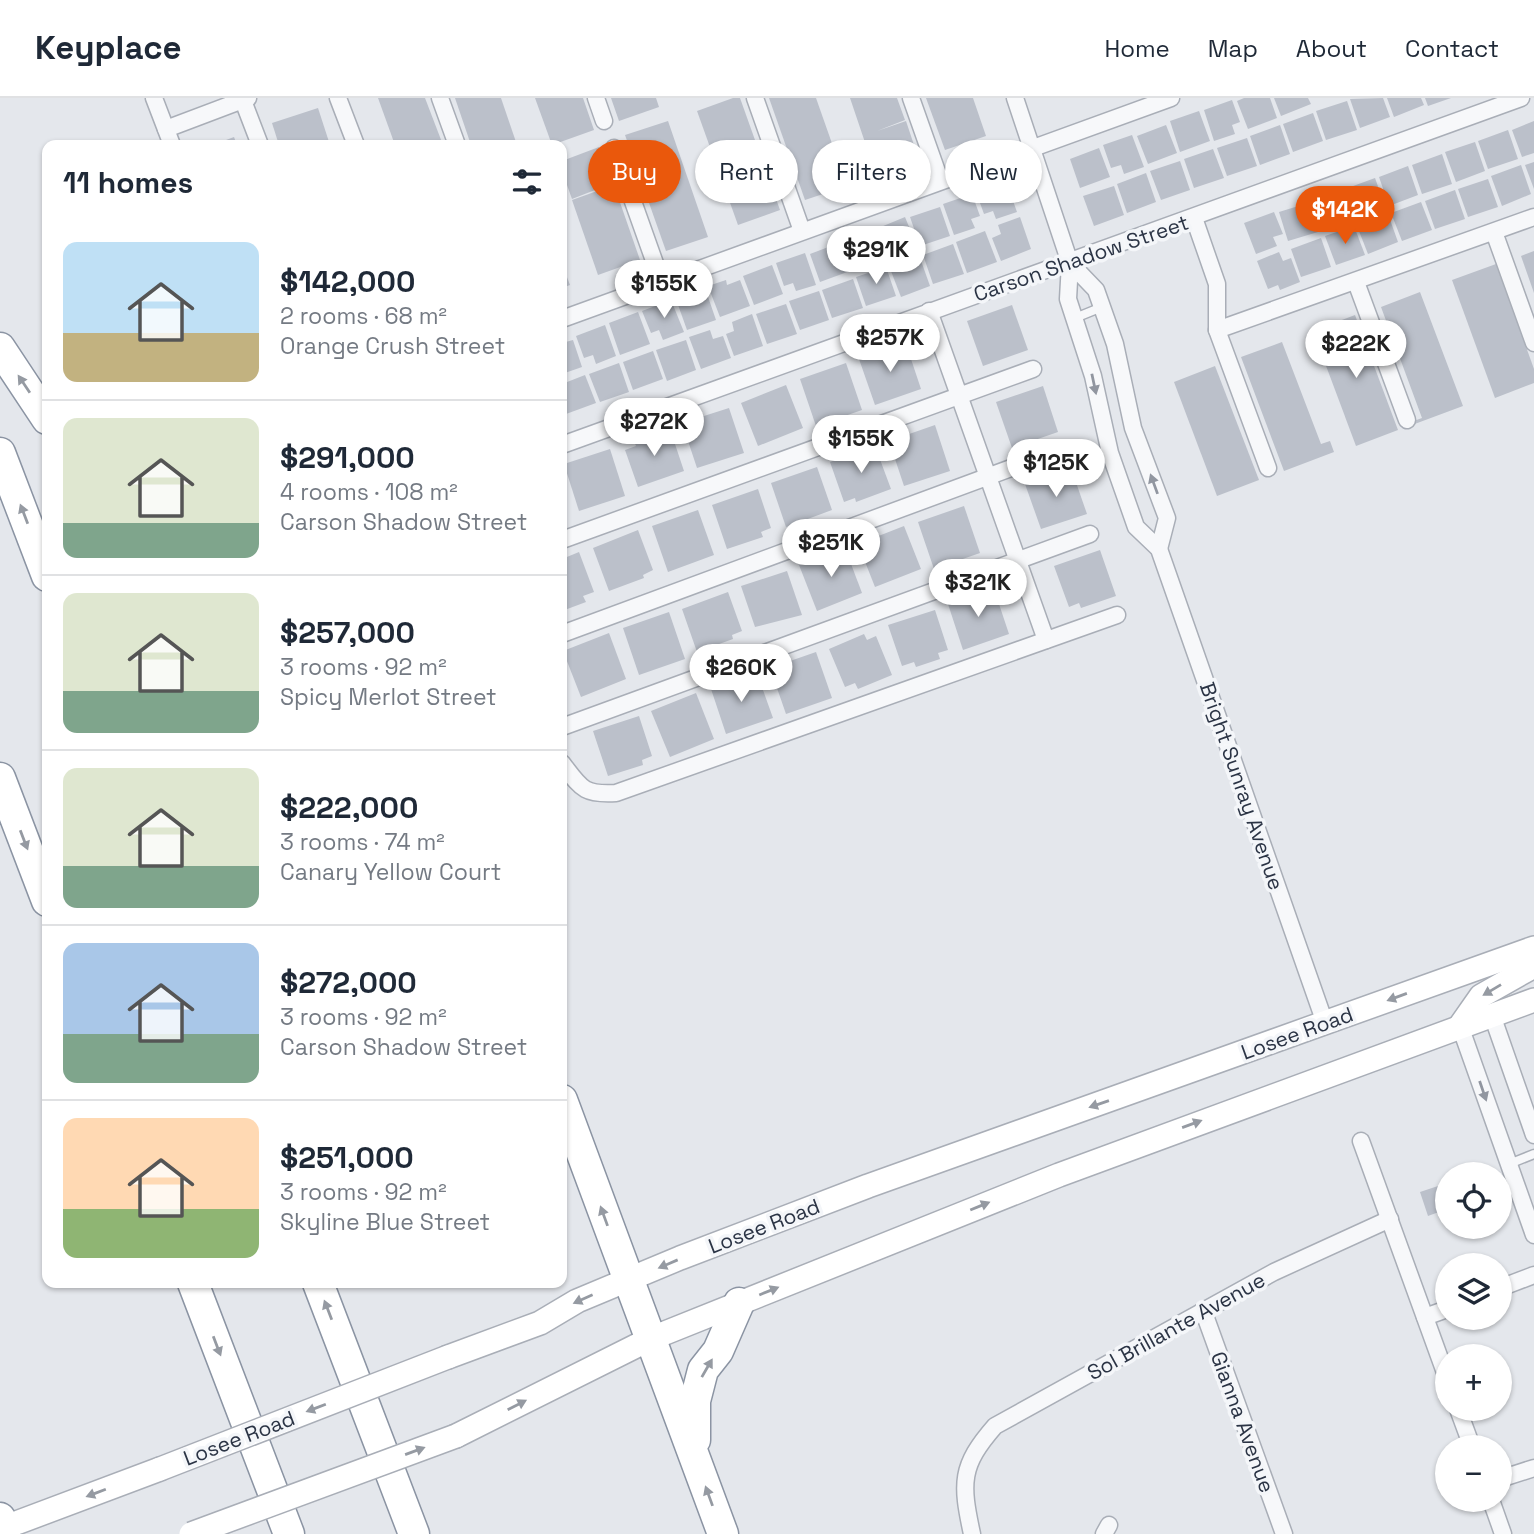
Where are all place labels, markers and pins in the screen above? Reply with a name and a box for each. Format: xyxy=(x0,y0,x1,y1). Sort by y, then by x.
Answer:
pin: $142K xyxy=(1296,186,1394,246)
pin: $291K xyxy=(827,226,925,286)
pin: $155K xyxy=(615,260,713,320)
pin: $257K xyxy=(841,314,939,374)
pin: $222K xyxy=(1307,320,1405,380)
pin: $272K xyxy=(605,398,703,458)
pin: $155K xyxy=(812,416,910,475)
pin: $125K xyxy=(1007,440,1105,499)
pin: $251K xyxy=(782,519,880,579)
pin: $321K xyxy=(929,560,1027,619)
pin: $260K xyxy=(692,644,790,704)

